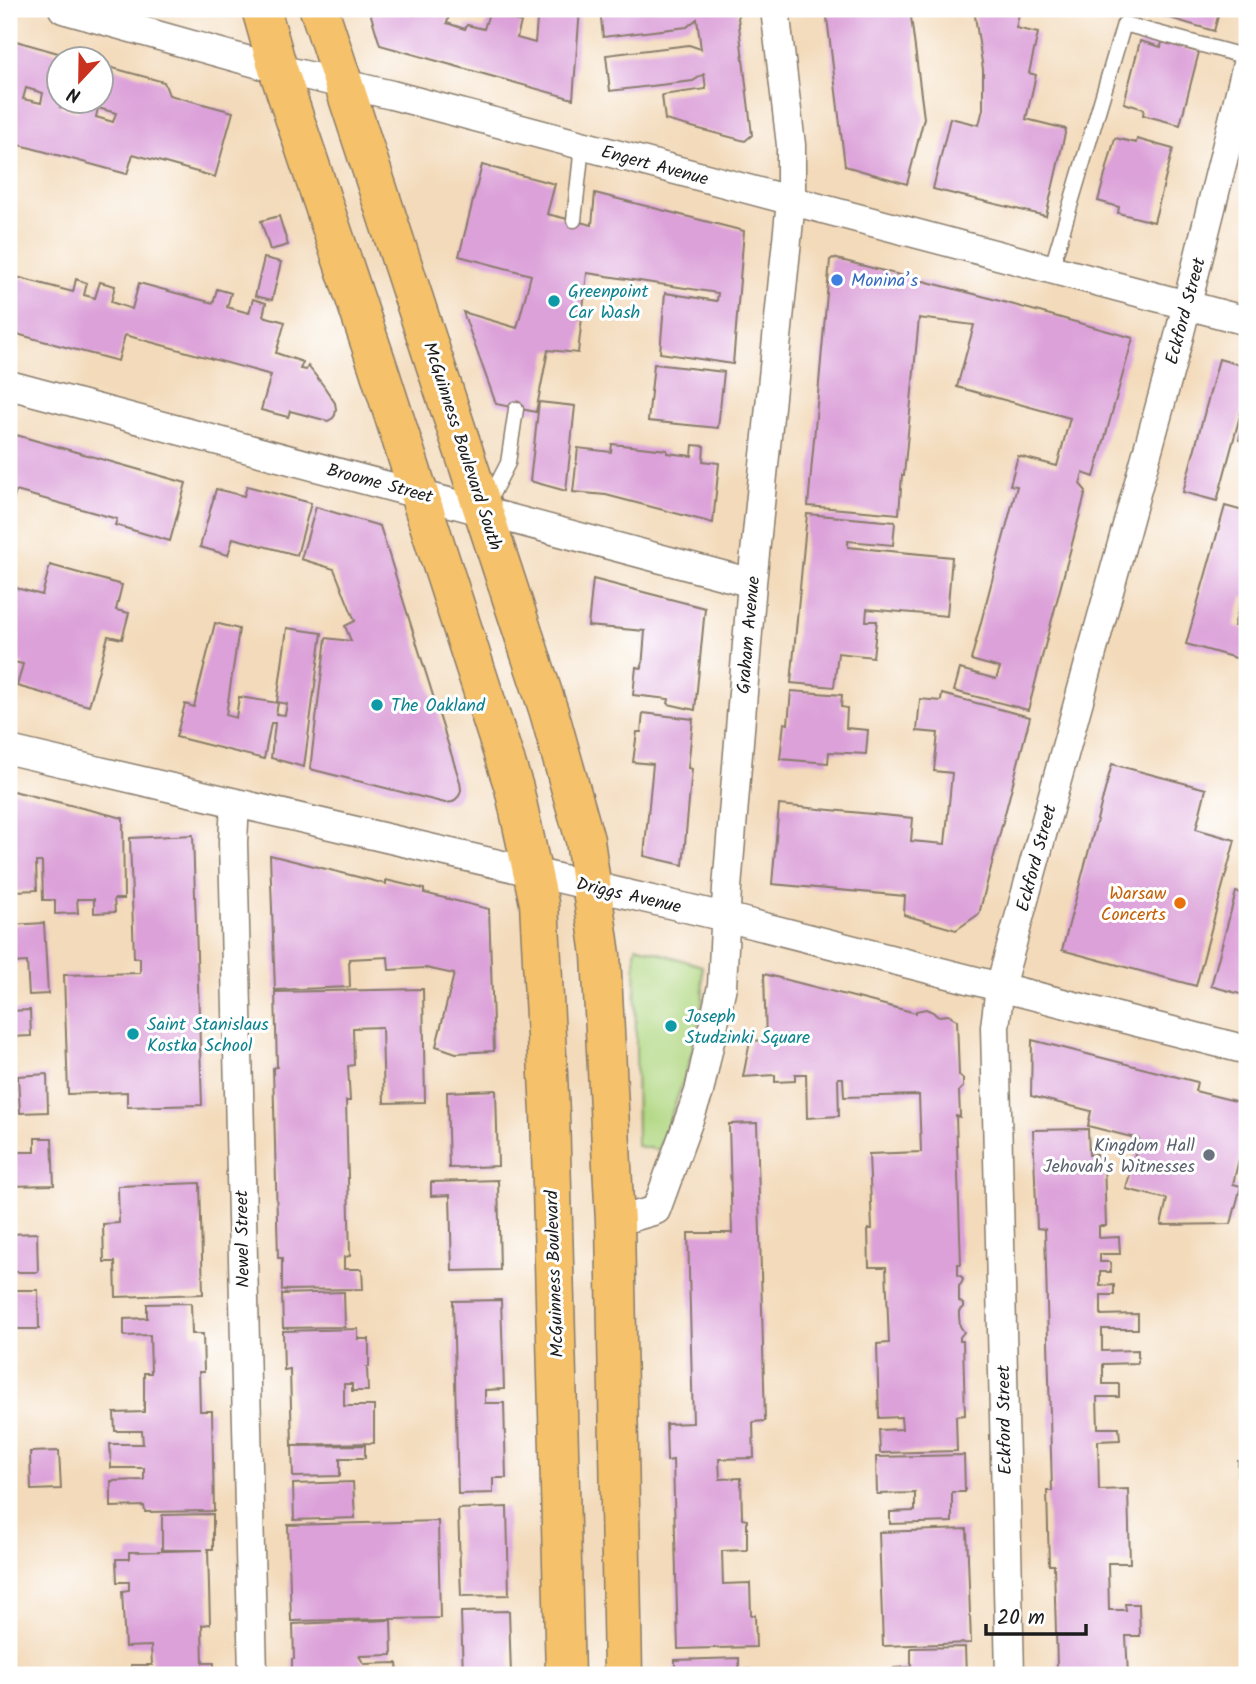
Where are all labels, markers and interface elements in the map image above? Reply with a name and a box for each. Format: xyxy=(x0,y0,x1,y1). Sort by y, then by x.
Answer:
north arrow xyxy=(46,46,116,116)
text: N xyxy=(63,78,86,110)
street label: Engert Avenue xyxy=(598,138,711,195)
street label: Eckford Street xyxy=(1158,254,1215,368)
place label: Monina’s xyxy=(851,267,918,296)
marker: Monina’s xyxy=(829,272,845,288)
place label: Greenpoint Car Wash xyxy=(568,278,649,328)
marker: Greenpoint Car Wash xyxy=(546,293,562,309)
street label: McGuinness Boulevard South xyxy=(414,338,509,555)
street label: Broome Street xyxy=(323,456,437,513)
street label: Graham Avenue xyxy=(730,575,769,695)
place label: The Oakland xyxy=(391,692,486,721)
marker: The Oakland xyxy=(369,697,385,713)
street label: Eckford Street xyxy=(1009,801,1066,915)
street label: Driggs Avenue xyxy=(573,870,684,923)
place label: Warsaw Concerts xyxy=(1101,880,1167,930)
marker: Warsaw Concerts xyxy=(1172,895,1188,911)
place label: Joseph Studzinki Square xyxy=(685,1003,810,1053)
place label: Saint Stanislaus Kostka School xyxy=(147,1011,269,1061)
marker: Joseph Studzinki Square xyxy=(663,1018,679,1034)
marker: Saint Stanislaus Kostka School xyxy=(125,1026,141,1042)
place label: Kingdom Hall Jehovah's Witnesses xyxy=(1043,1132,1196,1182)
marker: Kingdom Hall Jehovah's Witnesses xyxy=(1201,1147,1217,1163)
street label: Newel Street xyxy=(228,1189,259,1288)
street label: McGuinness Boulevard xyxy=(538,1189,573,1358)
street label: Eckford Street xyxy=(990,1364,1021,1475)
scale bar xyxy=(986,1593,1086,1637)
text: 20 m xyxy=(997,1602,1045,1635)

